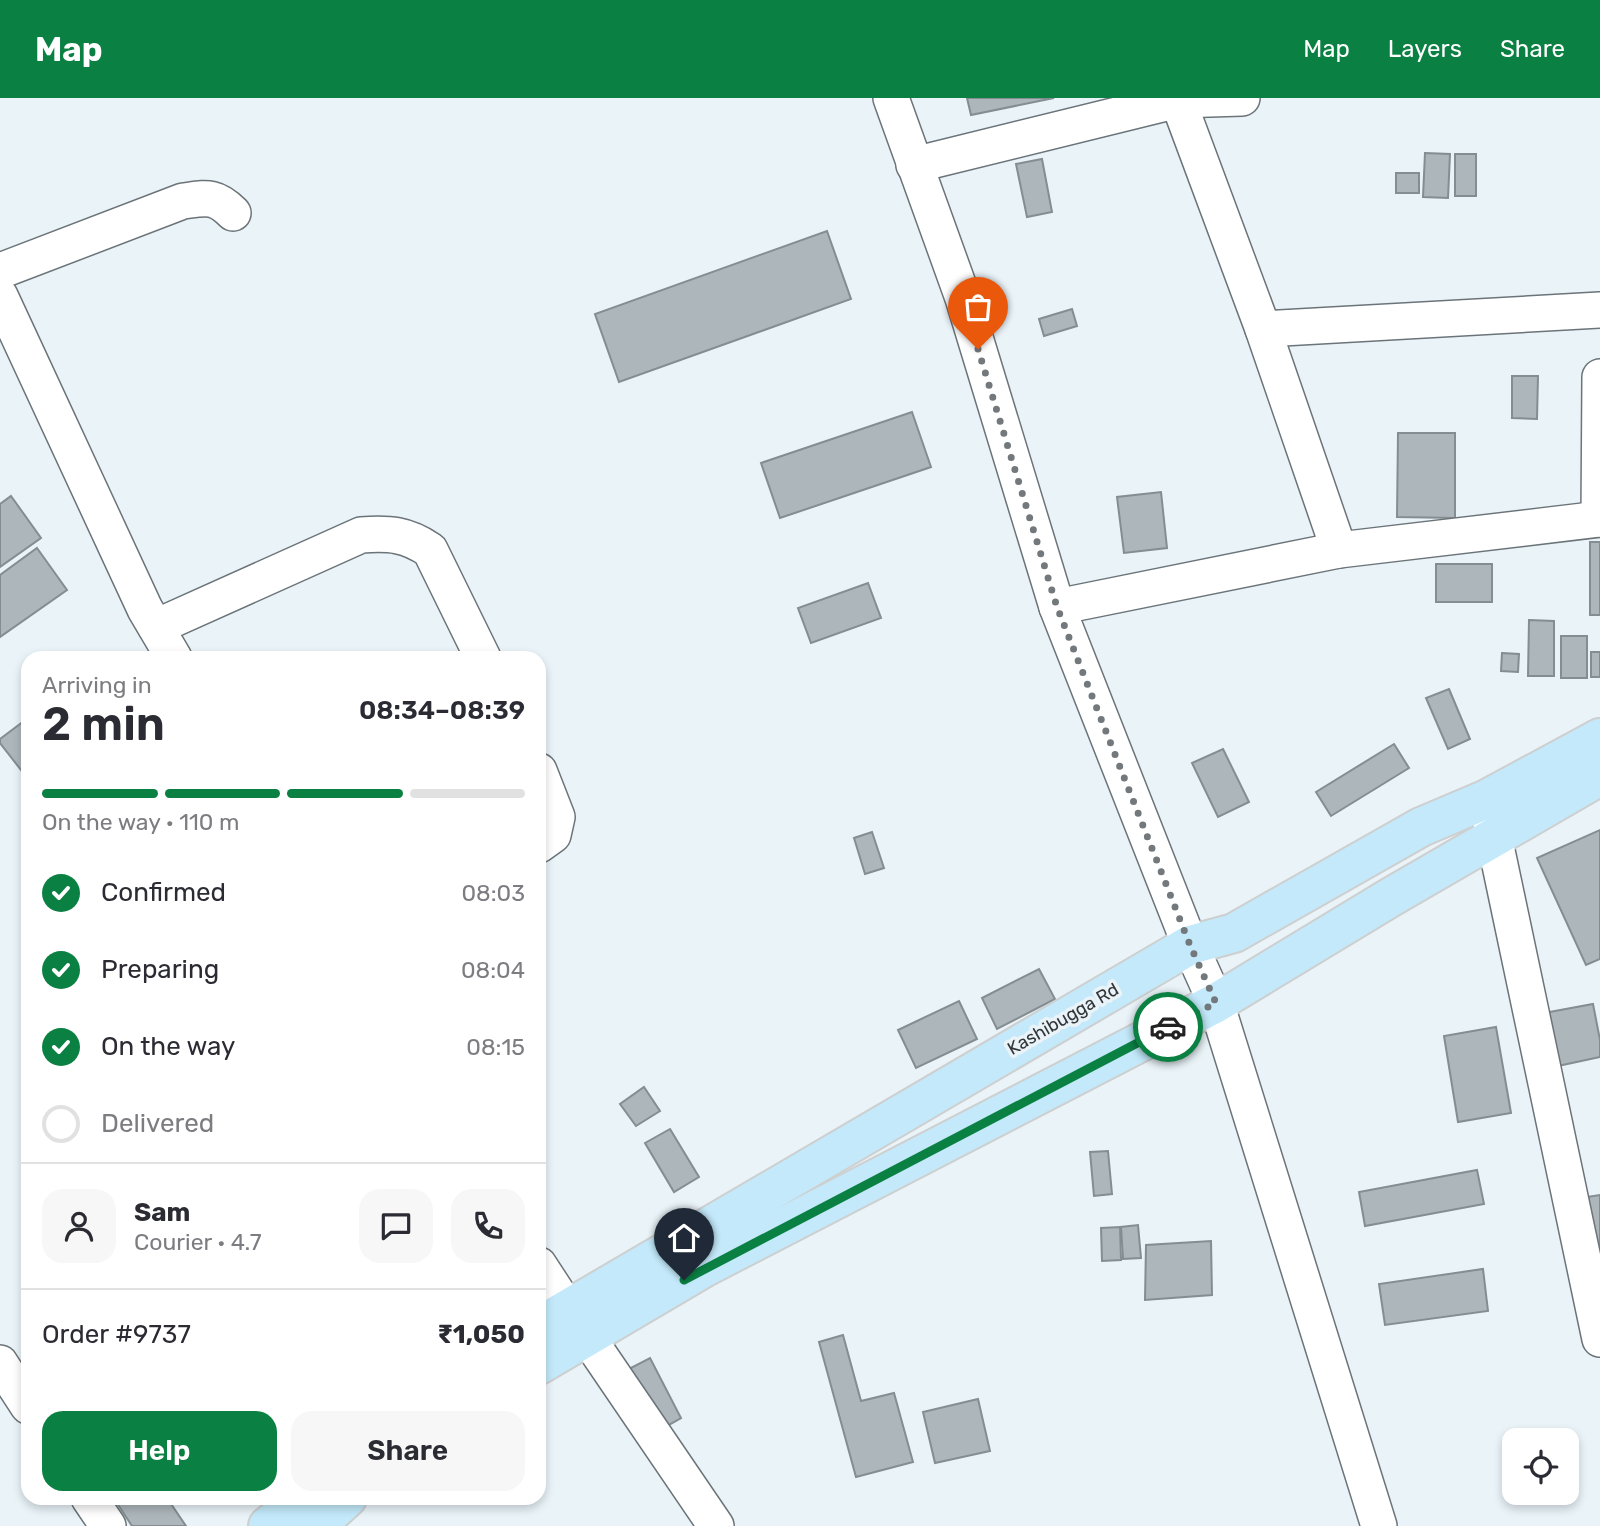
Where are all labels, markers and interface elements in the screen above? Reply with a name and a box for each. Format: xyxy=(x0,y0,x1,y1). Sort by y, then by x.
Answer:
text: Map xyxy=(35,30,103,69)
text: Map xyxy=(1303,35,1350,63)
text: Layers xyxy=(1388,35,1462,63)
text: Share xyxy=(1500,35,1565,63)
pin xyxy=(948,277,1008,349)
icon: bag xyxy=(959,288,997,326)
text: Arriving in xyxy=(42,671,152,699)
text: 08:34–08:39 xyxy=(359,695,525,726)
text: 2 min xyxy=(42,697,165,752)
text: On the way · 110 m xyxy=(42,808,240,836)
icon: check xyxy=(42,874,80,912)
text: Confirmed xyxy=(101,877,226,908)
text: 08:03 xyxy=(461,879,525,907)
icon: check xyxy=(42,951,80,989)
text: Preparing xyxy=(101,954,219,985)
text: 08:04 xyxy=(461,956,525,984)
street label: Kashibugga Rd xyxy=(1003,978,1123,1060)
courier xyxy=(1133,992,1203,1062)
icon: car xyxy=(1149,1008,1187,1046)
icon: check xyxy=(42,1028,80,1066)
text: On the way xyxy=(101,1031,235,1062)
text: 08:15 xyxy=(466,1033,525,1061)
text: Delivered xyxy=(101,1108,214,1139)
button: person xyxy=(42,1189,116,1263)
button: chat xyxy=(359,1189,433,1263)
button: phone xyxy=(451,1189,525,1263)
text: Sam xyxy=(134,1197,190,1228)
pin xyxy=(654,1208,714,1280)
icon: home xyxy=(665,1219,703,1257)
text: Courier · 4.7 xyxy=(134,1228,261,1256)
text: Order #9737 xyxy=(42,1319,191,1350)
text: ₹1,050 xyxy=(437,1319,525,1350)
button: Help xyxy=(42,1411,277,1491)
button: Share xyxy=(291,1411,525,1491)
map controls xyxy=(1502,1428,1579,1505)
button: locate xyxy=(1502,1428,1579,1505)

